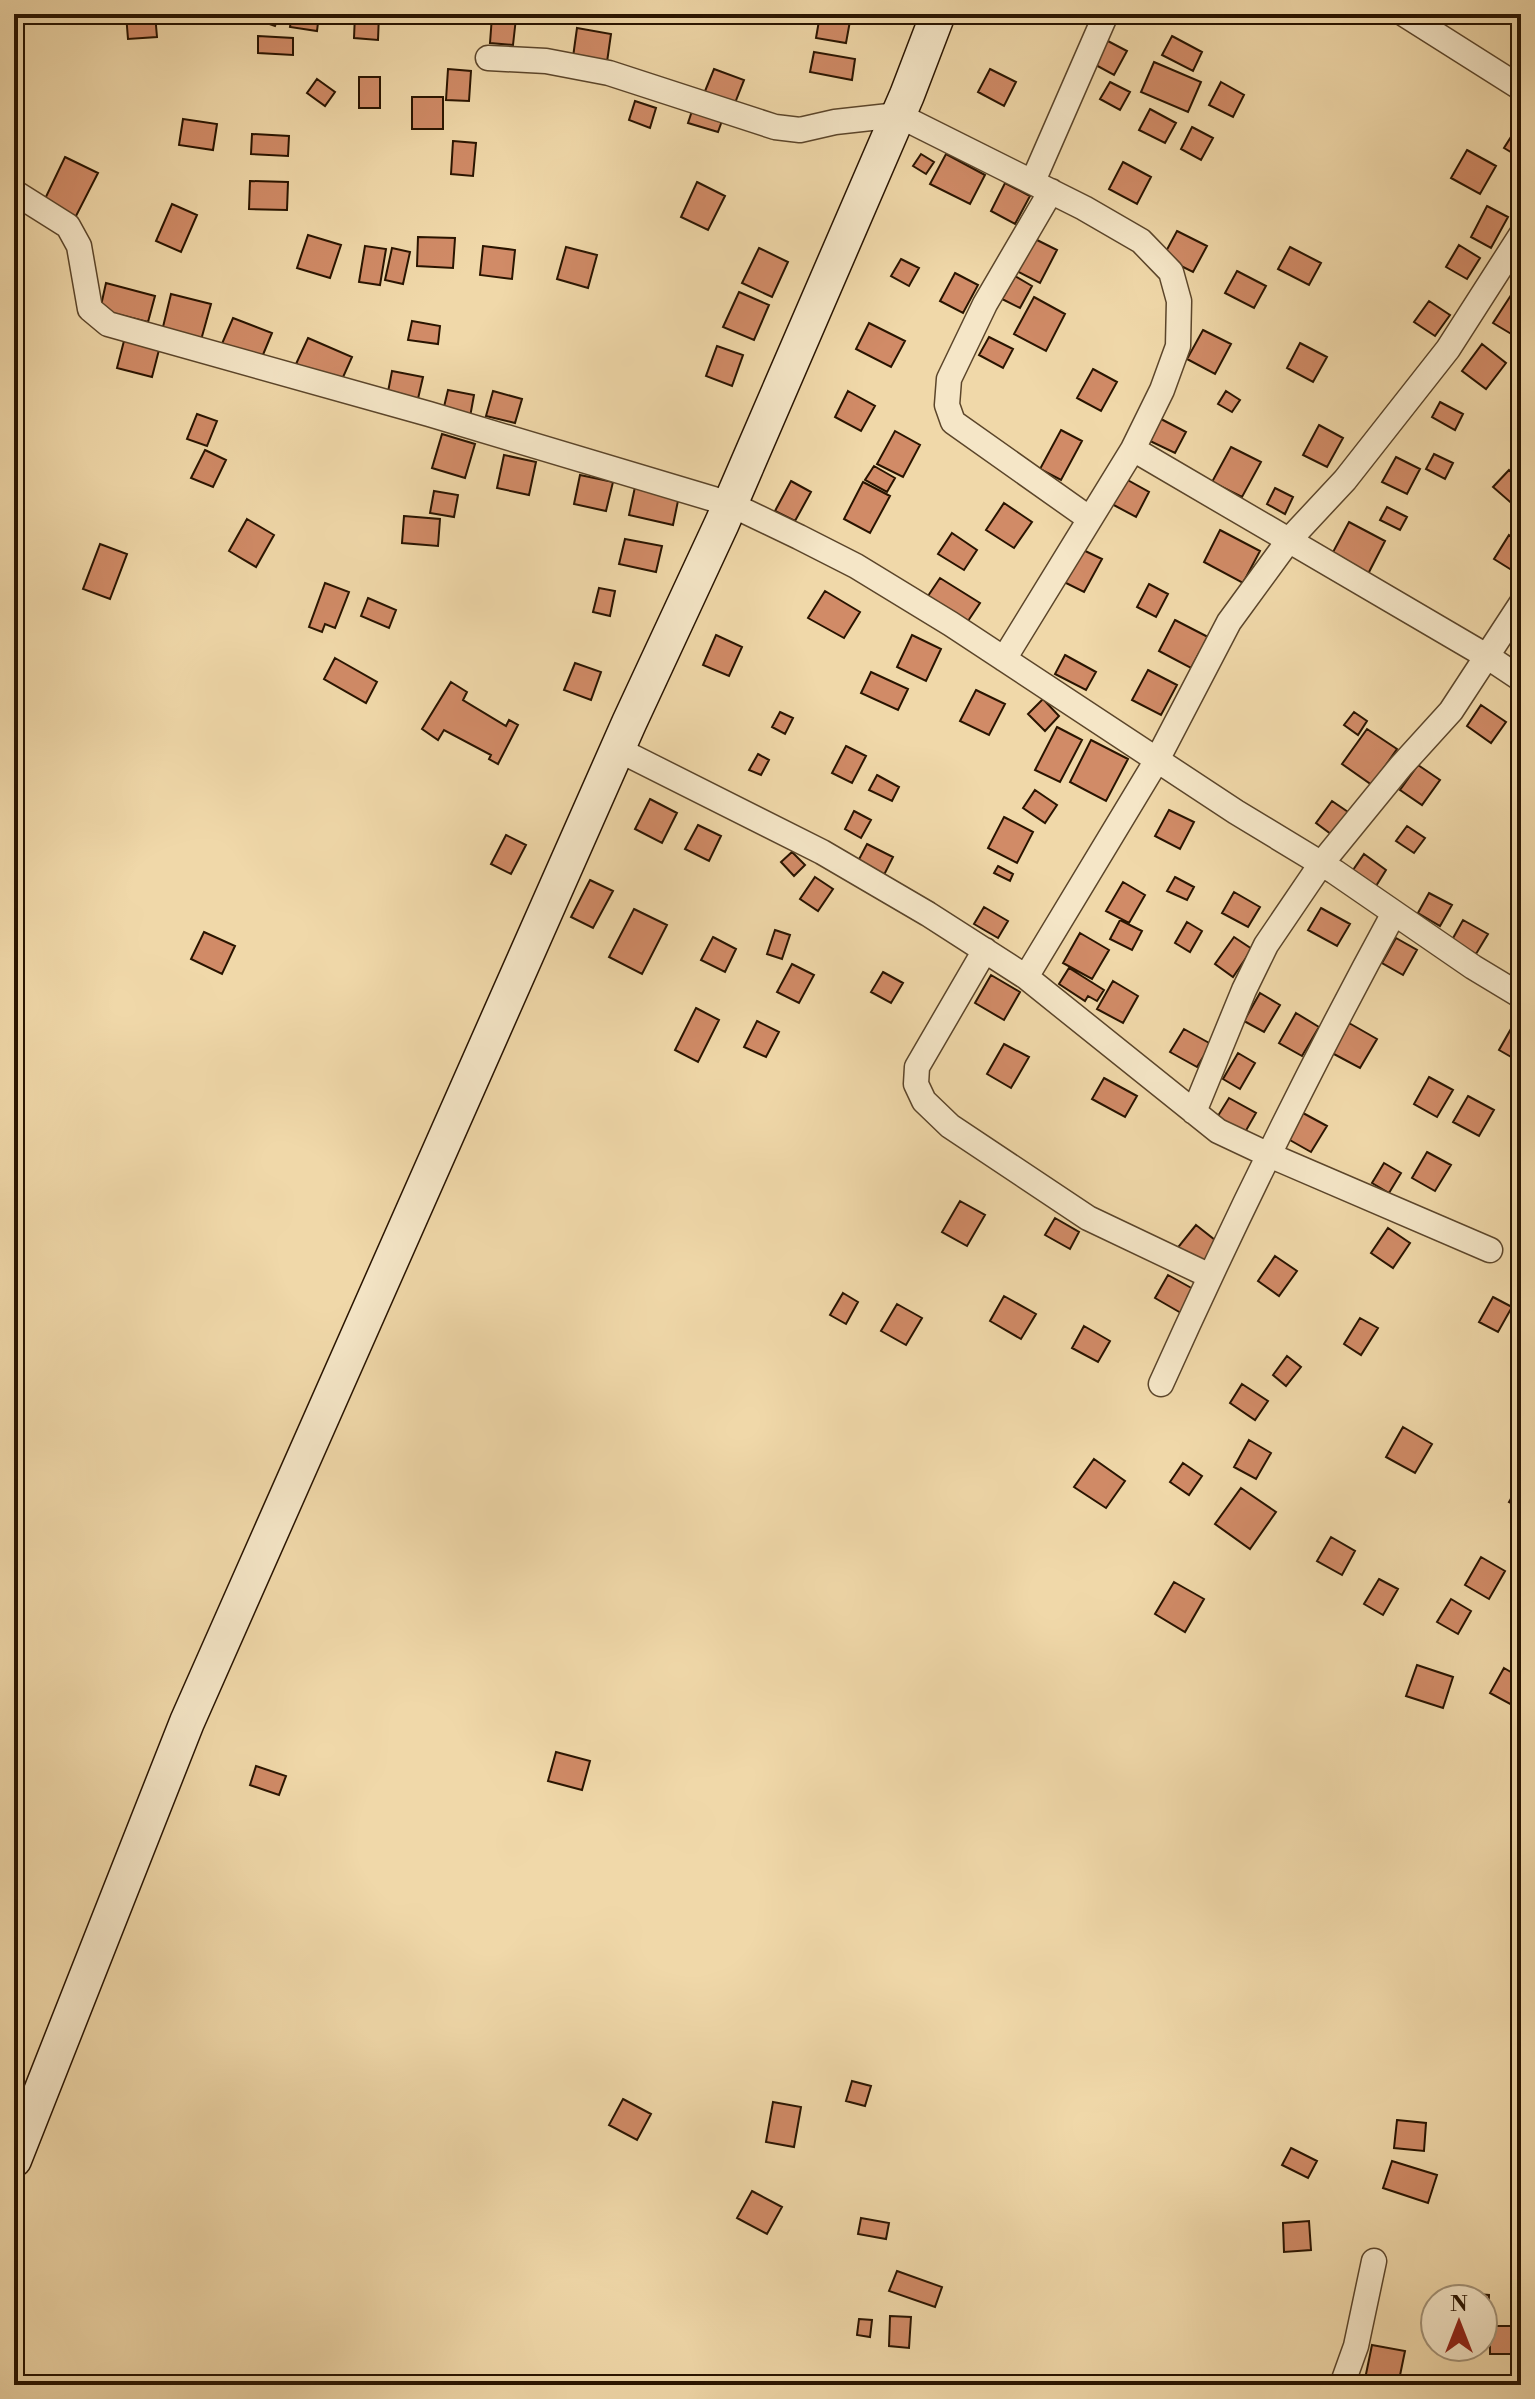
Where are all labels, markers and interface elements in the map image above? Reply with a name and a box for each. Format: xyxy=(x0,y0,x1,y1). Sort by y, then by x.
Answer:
north arrow xyxy=(1419,2283,1499,2363)
text: N xyxy=(1450,2291,1468,2318)

